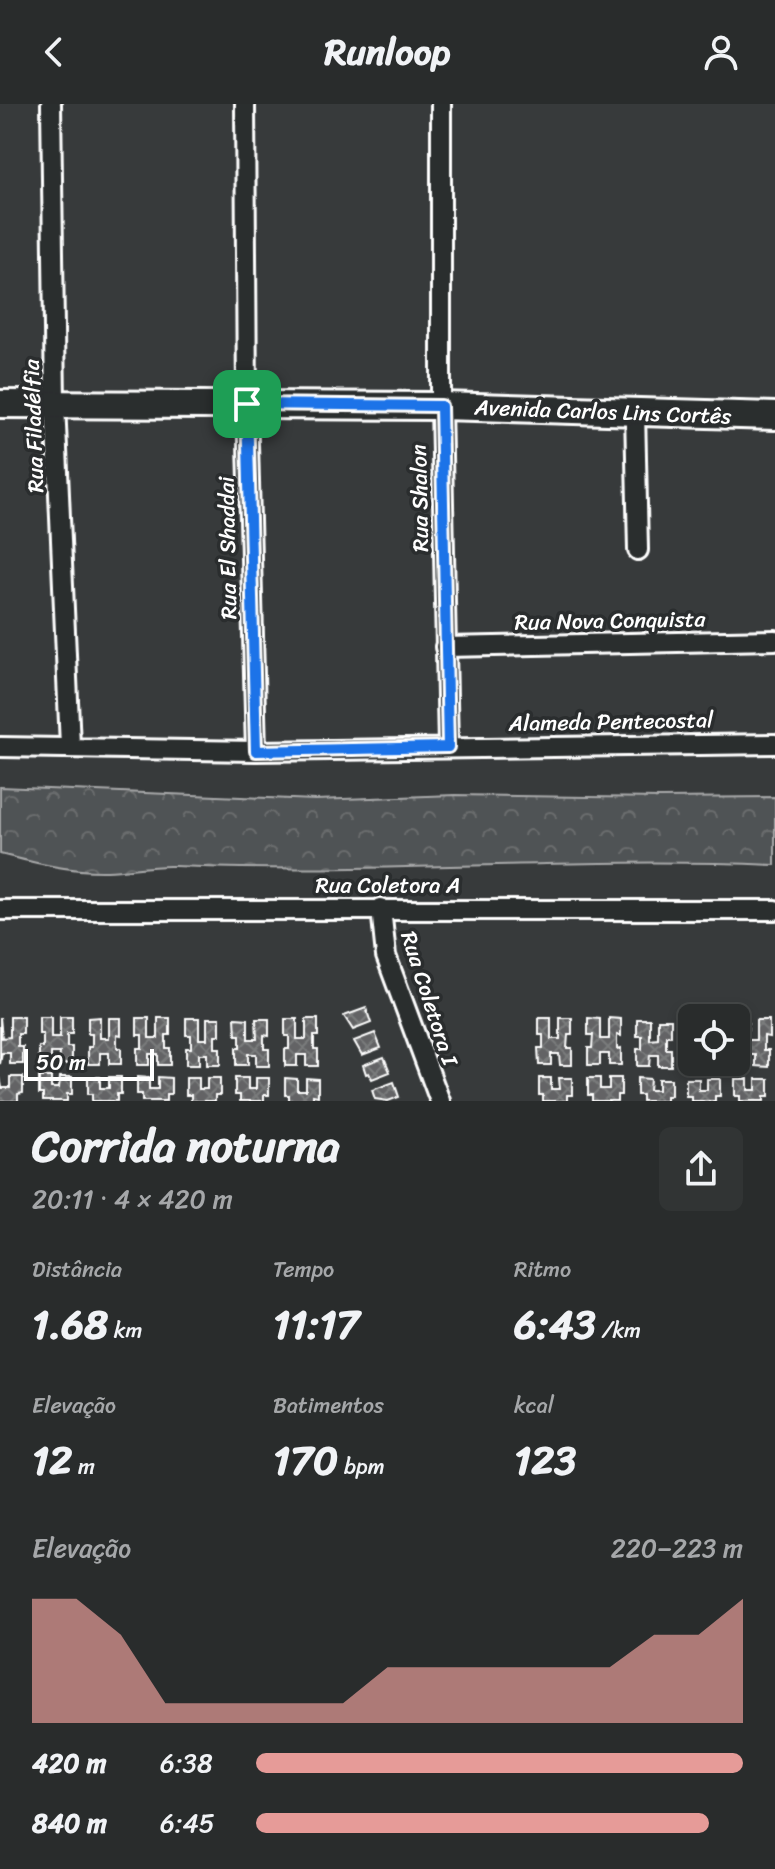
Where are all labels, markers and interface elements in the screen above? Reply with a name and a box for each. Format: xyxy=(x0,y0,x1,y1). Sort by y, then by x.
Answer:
text: Runloop xyxy=(325,20,450,84)
icon: back xyxy=(32,30,76,74)
icon: person xyxy=(699,30,743,74)
street label: Rua Filadélfia xyxy=(12,358,55,494)
pin xyxy=(213,370,281,438)
icon: arrive xyxy=(225,382,269,426)
street label: Avenida Carlos Lins Cortês xyxy=(473,387,733,436)
street label: Rua Shalon xyxy=(399,444,440,552)
street label: Rua El Shaddai xyxy=(207,475,248,620)
street label: Rua Nova Conquista xyxy=(514,599,707,642)
street label: Alameda Pentecostal xyxy=(507,700,714,743)
street label: Rua Coletora A xyxy=(315,866,461,905)
street label: Rua Coletora I xyxy=(389,926,470,1072)
map controls xyxy=(678,1004,750,1076)
button: locate xyxy=(678,1004,750,1076)
text: 50 m xyxy=(36,1043,86,1082)
scale bar xyxy=(24,1045,154,1081)
text: Corrida noturna xyxy=(32,1107,339,1185)
button: share xyxy=(659,1127,743,1211)
text: 20:11 · 4 × 420 m xyxy=(32,1176,233,1222)
text: Distância xyxy=(32,1250,122,1289)
text: Tempo xyxy=(273,1250,334,1289)
text: Ritmo xyxy=(514,1250,571,1289)
text: 1.68 xyxy=(32,1289,108,1360)
text: 11:17 xyxy=(273,1289,359,1360)
text: 6:43 xyxy=(514,1289,596,1360)
text: km xyxy=(108,1311,142,1350)
text: /km xyxy=(596,1311,641,1350)
text: Elevação xyxy=(32,1386,116,1425)
text: Batimentos xyxy=(273,1386,384,1425)
text: kcal xyxy=(514,1386,554,1425)
text: 12 xyxy=(32,1425,72,1496)
text: 170 xyxy=(273,1425,338,1496)
text: 123 xyxy=(514,1425,576,1496)
text: m xyxy=(72,1447,95,1486)
text: bpm xyxy=(338,1447,385,1486)
text: Elevação xyxy=(32,1525,131,1571)
text: 220–223 m xyxy=(611,1525,743,1571)
text: 420 m xyxy=(32,1740,106,1786)
text: 6:38 xyxy=(160,1740,213,1786)
text: 840 m xyxy=(32,1800,107,1846)
text: 6:45 xyxy=(160,1800,215,1846)

